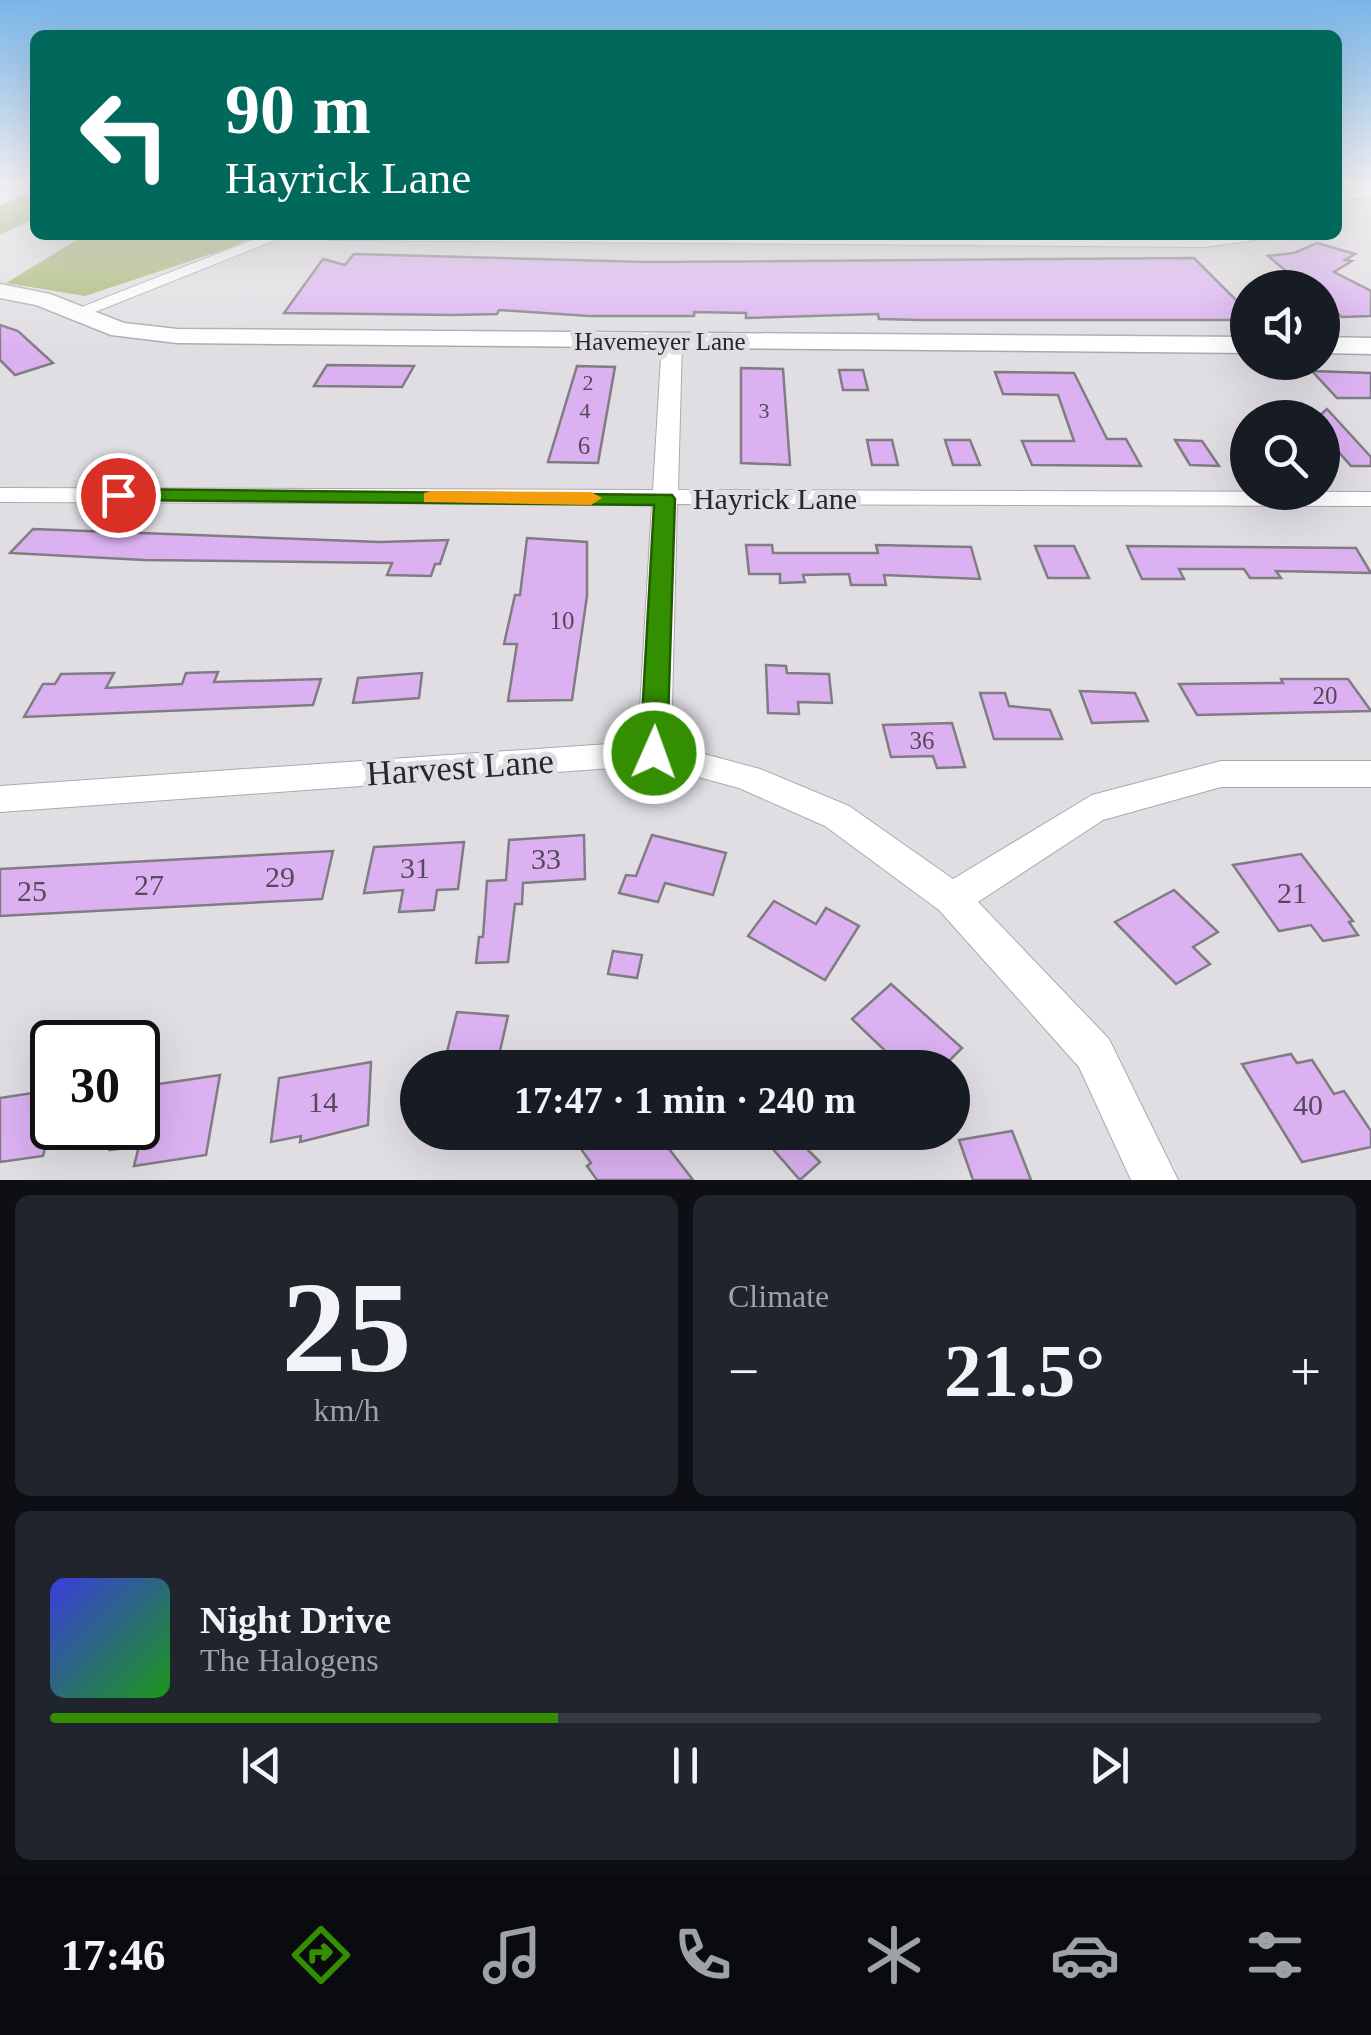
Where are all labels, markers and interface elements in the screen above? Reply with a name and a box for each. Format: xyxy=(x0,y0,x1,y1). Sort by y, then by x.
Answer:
icon: left xyxy=(60,70,190,200)
text: 90 m xyxy=(225,71,371,148)
text: Hayrick Lane xyxy=(225,153,471,203)
map controls xyxy=(1230,270,1340,510)
button: sound xyxy=(1230,270,1340,380)
street label: Havemeyer Lane xyxy=(574,328,746,355)
house number: 2 xyxy=(583,370,594,395)
house number: 4 xyxy=(580,398,591,423)
house number: 3 xyxy=(759,398,770,423)
button: search xyxy=(1230,400,1340,510)
house number: 6 xyxy=(578,432,590,459)
pin xyxy=(76,453,161,538)
icon: arrive xyxy=(91,468,146,523)
street label: Hayrick Lane xyxy=(693,482,857,515)
house number: 10 xyxy=(550,607,575,634)
house number: 20 xyxy=(1313,682,1338,709)
position arrow xyxy=(602,701,706,805)
house number: 36 xyxy=(910,727,935,754)
street label: Harvest Lane xyxy=(365,742,555,793)
house number: 33 xyxy=(531,842,561,875)
house number: 31 xyxy=(400,851,430,884)
house number: 29 xyxy=(265,860,295,893)
house number: 27 xyxy=(134,868,164,901)
house number: 25 xyxy=(17,874,47,907)
house number: 21 xyxy=(1277,876,1307,909)
speed limit sign: 30 xyxy=(30,1020,160,1150)
text: 17:47 · 1 min · 240 m xyxy=(514,1079,856,1121)
house number: 14 xyxy=(308,1085,338,1118)
house number: 40 xyxy=(1293,1088,1323,1121)
text: 25 xyxy=(282,1255,412,1399)
text: Climate xyxy=(728,1278,829,1314)
text: 21.5° xyxy=(944,1329,1105,1412)
text: − xyxy=(728,1341,759,1402)
text: + xyxy=(1290,1341,1321,1402)
text: km/h xyxy=(314,1392,379,1428)
text: Night Drive xyxy=(200,1599,391,1641)
text: The Halogens xyxy=(200,1642,379,1678)
icon: previous xyxy=(234,1738,289,1793)
icon: pause xyxy=(658,1738,713,1793)
icon: next xyxy=(1082,1738,1137,1793)
icon: directions xyxy=(286,1920,356,1990)
icon: music xyxy=(477,1920,547,1990)
icon: phone xyxy=(668,1920,738,1990)
icon: climate xyxy=(859,1920,929,1990)
icon: car xyxy=(1050,1920,1120,1990)
icon: filters xyxy=(1240,1920,1310,1990)
text: 17:46 xyxy=(60,1930,165,1980)

